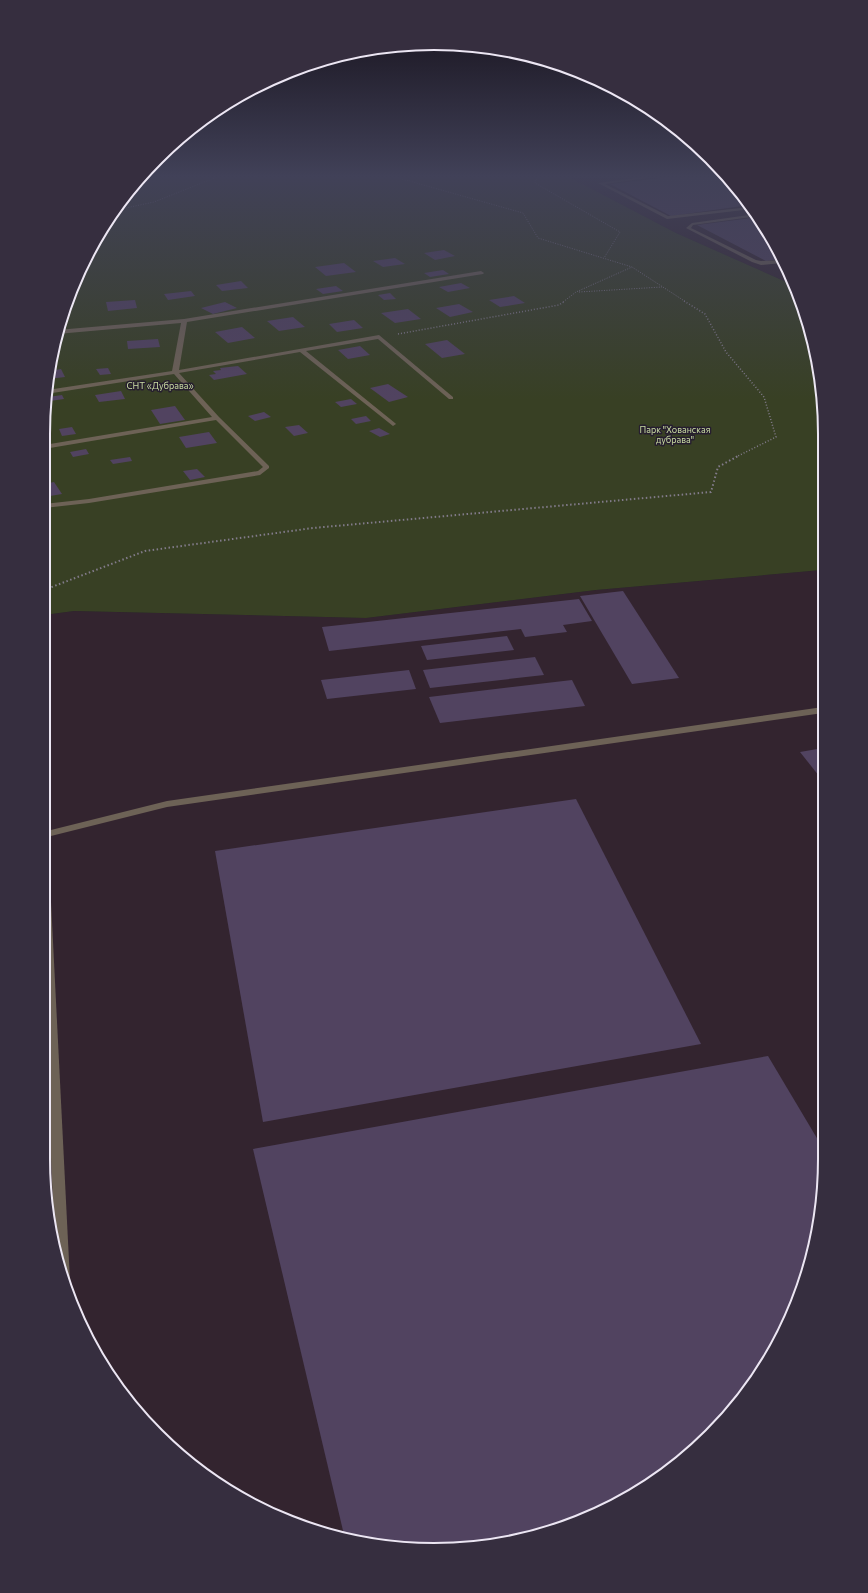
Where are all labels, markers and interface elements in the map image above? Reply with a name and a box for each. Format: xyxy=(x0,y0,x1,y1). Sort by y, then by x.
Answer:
park label: СНТ «Дубрава» xyxy=(126,380,194,391)
park label: Парк "Хованская дубрава" xyxy=(640,424,711,445)

